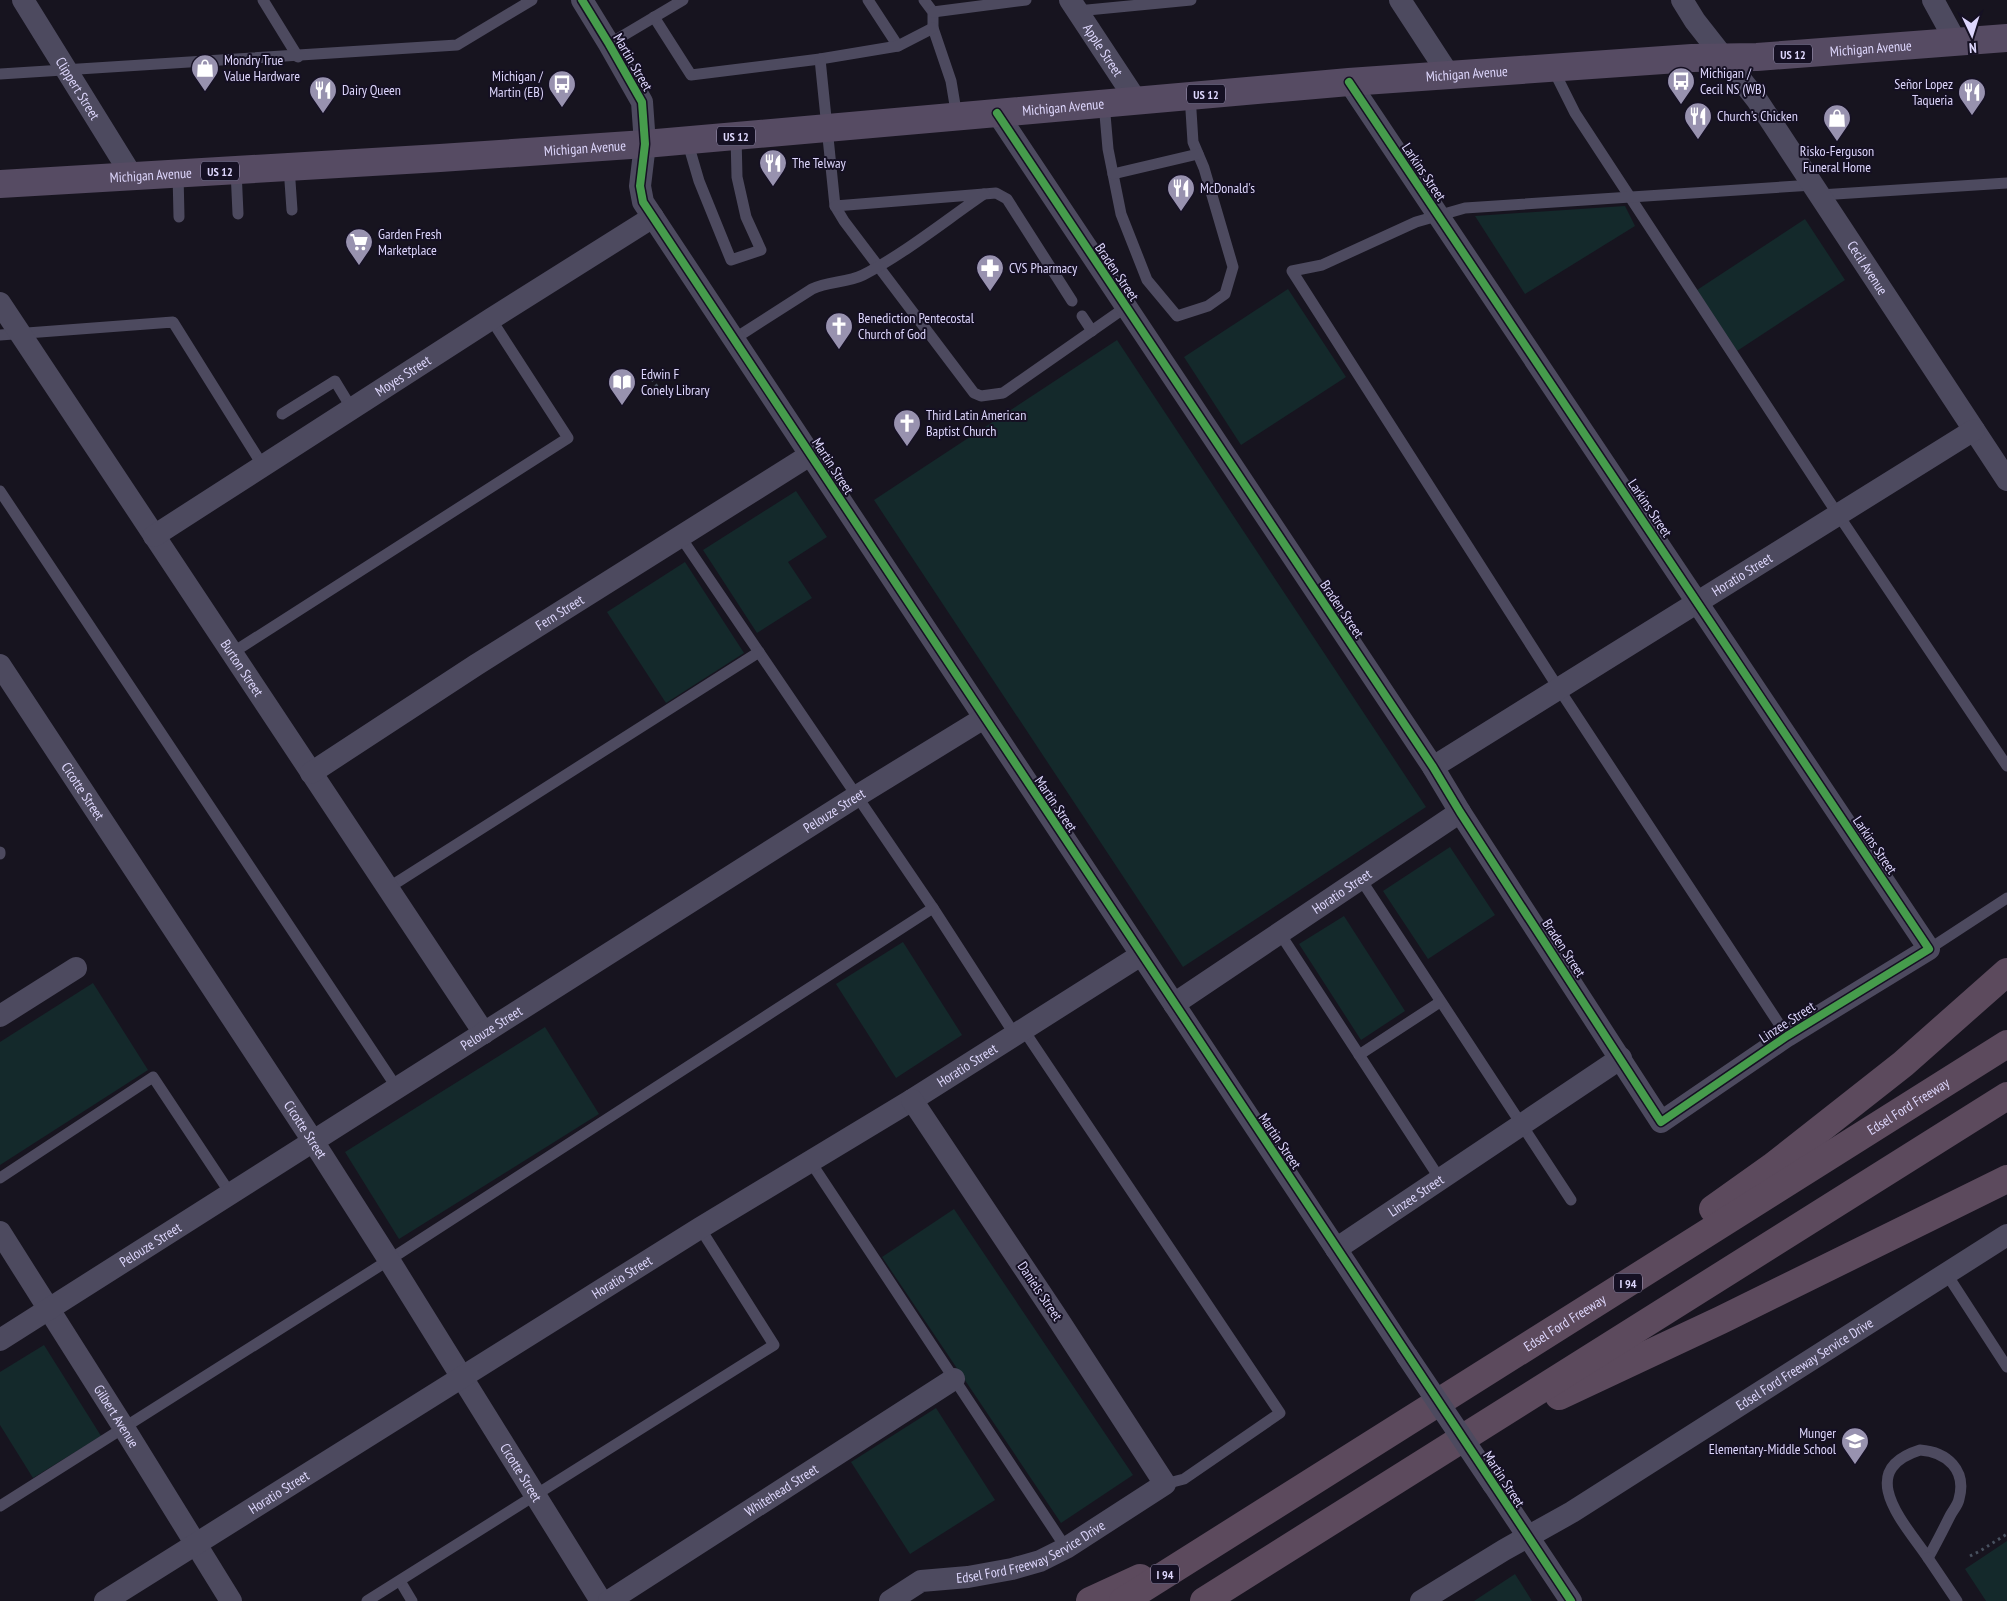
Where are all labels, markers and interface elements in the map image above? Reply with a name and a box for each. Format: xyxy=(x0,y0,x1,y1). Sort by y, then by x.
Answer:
north arrow xyxy=(1947,10,1997,60)
street label: Apple Street xyxy=(1079,20,1127,80)
street label: Martin Street xyxy=(609,30,657,94)
street label: Michigan Avenue xyxy=(1829,36,1913,60)
text: N xyxy=(1969,39,1977,57)
road number: US 12 xyxy=(1774,44,1812,64)
place label: Mondry True Value Hardware xyxy=(223,51,300,85)
shop icon: Mondry True Value Hardware xyxy=(190,53,220,92)
street label: Clippert Street xyxy=(51,54,104,123)
street label: Michigan Avenue xyxy=(1425,62,1509,86)
place label: Michigan / Cecil NS (WB) xyxy=(1700,64,1766,98)
bus stop icon: Michigan / Cecil NS (WB) xyxy=(1666,66,1696,105)
place label: Michigan / Martin (EB) xyxy=(489,67,544,101)
bus stop icon: Michigan / Martin (EB) xyxy=(547,69,577,108)
restaurant icon: Dairy Queen xyxy=(308,75,338,114)
place label: Señor Lopez Taqueria xyxy=(1894,75,1953,109)
restaurant icon: Señor Lopez Taqueria xyxy=(1957,77,1987,116)
place label: Dairy Queen xyxy=(342,81,401,99)
road number: US 12 xyxy=(1187,85,1225,104)
street label: Michigan Avenue xyxy=(1021,95,1105,120)
restaurant icon: Church's Chicken xyxy=(1683,101,1713,140)
shop icon: Risko-Ferguson Funeral Home xyxy=(1822,103,1852,142)
place label: Church's Chicken xyxy=(1717,107,1798,125)
road number: US 12 xyxy=(717,126,755,146)
street label: Michigan Avenue xyxy=(543,136,627,160)
street label: Larkins Street xyxy=(1398,139,1450,205)
place label: Risko-Ferguson Funeral Home xyxy=(1800,142,1874,176)
restaurant icon: The Telway xyxy=(758,148,788,187)
place label: The Telway xyxy=(792,154,847,172)
road number: US 12 xyxy=(201,162,239,180)
street label: Michigan Avenue xyxy=(109,164,192,186)
restaurant icon: McDonald's xyxy=(1166,173,1196,212)
place label: McDonald's xyxy=(1200,179,1255,197)
place label: Garden Fresh Marketplace xyxy=(378,225,442,259)
supermarket icon: Garden Fresh Marketplace xyxy=(344,227,374,266)
street label: Cecil Avenue xyxy=(1843,237,1892,298)
street label: Braden Street xyxy=(1091,240,1143,305)
pharmacy icon: CVS Pharmacy xyxy=(975,253,1005,292)
place label: CVS Pharmacy xyxy=(1009,259,1078,277)
place label: Benediction Pentecostal Church of God xyxy=(858,309,975,343)
church icon: Benediction Pentecostal Church of God xyxy=(824,311,854,350)
street label: Moyes Street xyxy=(372,351,434,400)
place label: Edwin F Conely Library xyxy=(641,365,710,399)
library icon: Edwin F Conely Library xyxy=(607,367,637,406)
place label: Third Latin American Baptist Church xyxy=(926,406,1026,440)
church icon: Third Latin American Baptist Church xyxy=(892,408,922,447)
street label: Martin Street xyxy=(808,434,858,498)
street label: Larkins Street xyxy=(1624,475,1676,541)
street label: Horatio Street xyxy=(1708,549,1776,600)
street label: Braden Street xyxy=(1316,577,1368,642)
street label: Fern Street xyxy=(532,590,587,634)
street label: Burton Street xyxy=(217,636,268,700)
street label: Cicotte Street xyxy=(57,759,109,824)
street label: Martin Street xyxy=(1031,773,1081,836)
street label: Pelouze Street xyxy=(800,784,868,837)
street label: Larkins Street xyxy=(1849,812,1901,878)
street label: Horatio Street xyxy=(1308,865,1375,918)
street label: Braden Street xyxy=(1538,915,1590,981)
street label: Linzee Street xyxy=(1756,997,1819,1047)
street label: Pelouze Street xyxy=(457,1002,526,1054)
street label: Horatio Street xyxy=(933,1039,1001,1091)
street label: Edsel Ford Freeway xyxy=(1864,1073,1953,1139)
street label: Cicotte Street xyxy=(280,1097,331,1162)
street label: Martin Street xyxy=(1255,1110,1305,1173)
street label: Linzee Street xyxy=(1384,1170,1447,1221)
street label: Pelouze Street xyxy=(116,1218,185,1271)
street label: Horatio Street xyxy=(588,1251,656,1303)
street label: Daniels Street xyxy=(1014,1258,1067,1324)
road number: I 94 xyxy=(1614,1274,1642,1292)
street label: Edsel Ford Freeway xyxy=(1520,1290,1610,1355)
street label: Edsel Ford Freeway Service Drive xyxy=(1732,1313,1877,1414)
street label: Gilbert Avenue xyxy=(90,1381,143,1451)
place label: Munger Elementary-Middle School xyxy=(1709,1424,1837,1458)
school or university icon: Munger Elementary-Middle School xyxy=(1840,1426,1870,1465)
street label: Cicotte Street xyxy=(496,1440,546,1505)
street label: Martin Street xyxy=(1479,1447,1529,1511)
street label: Whitehead Street xyxy=(741,1460,822,1520)
street label: Horatio Street xyxy=(245,1466,312,1518)
street label: Edsel Ford Freeway Service Drive xyxy=(956,1516,1109,1587)
road number: I 94 xyxy=(1151,1565,1179,1584)

